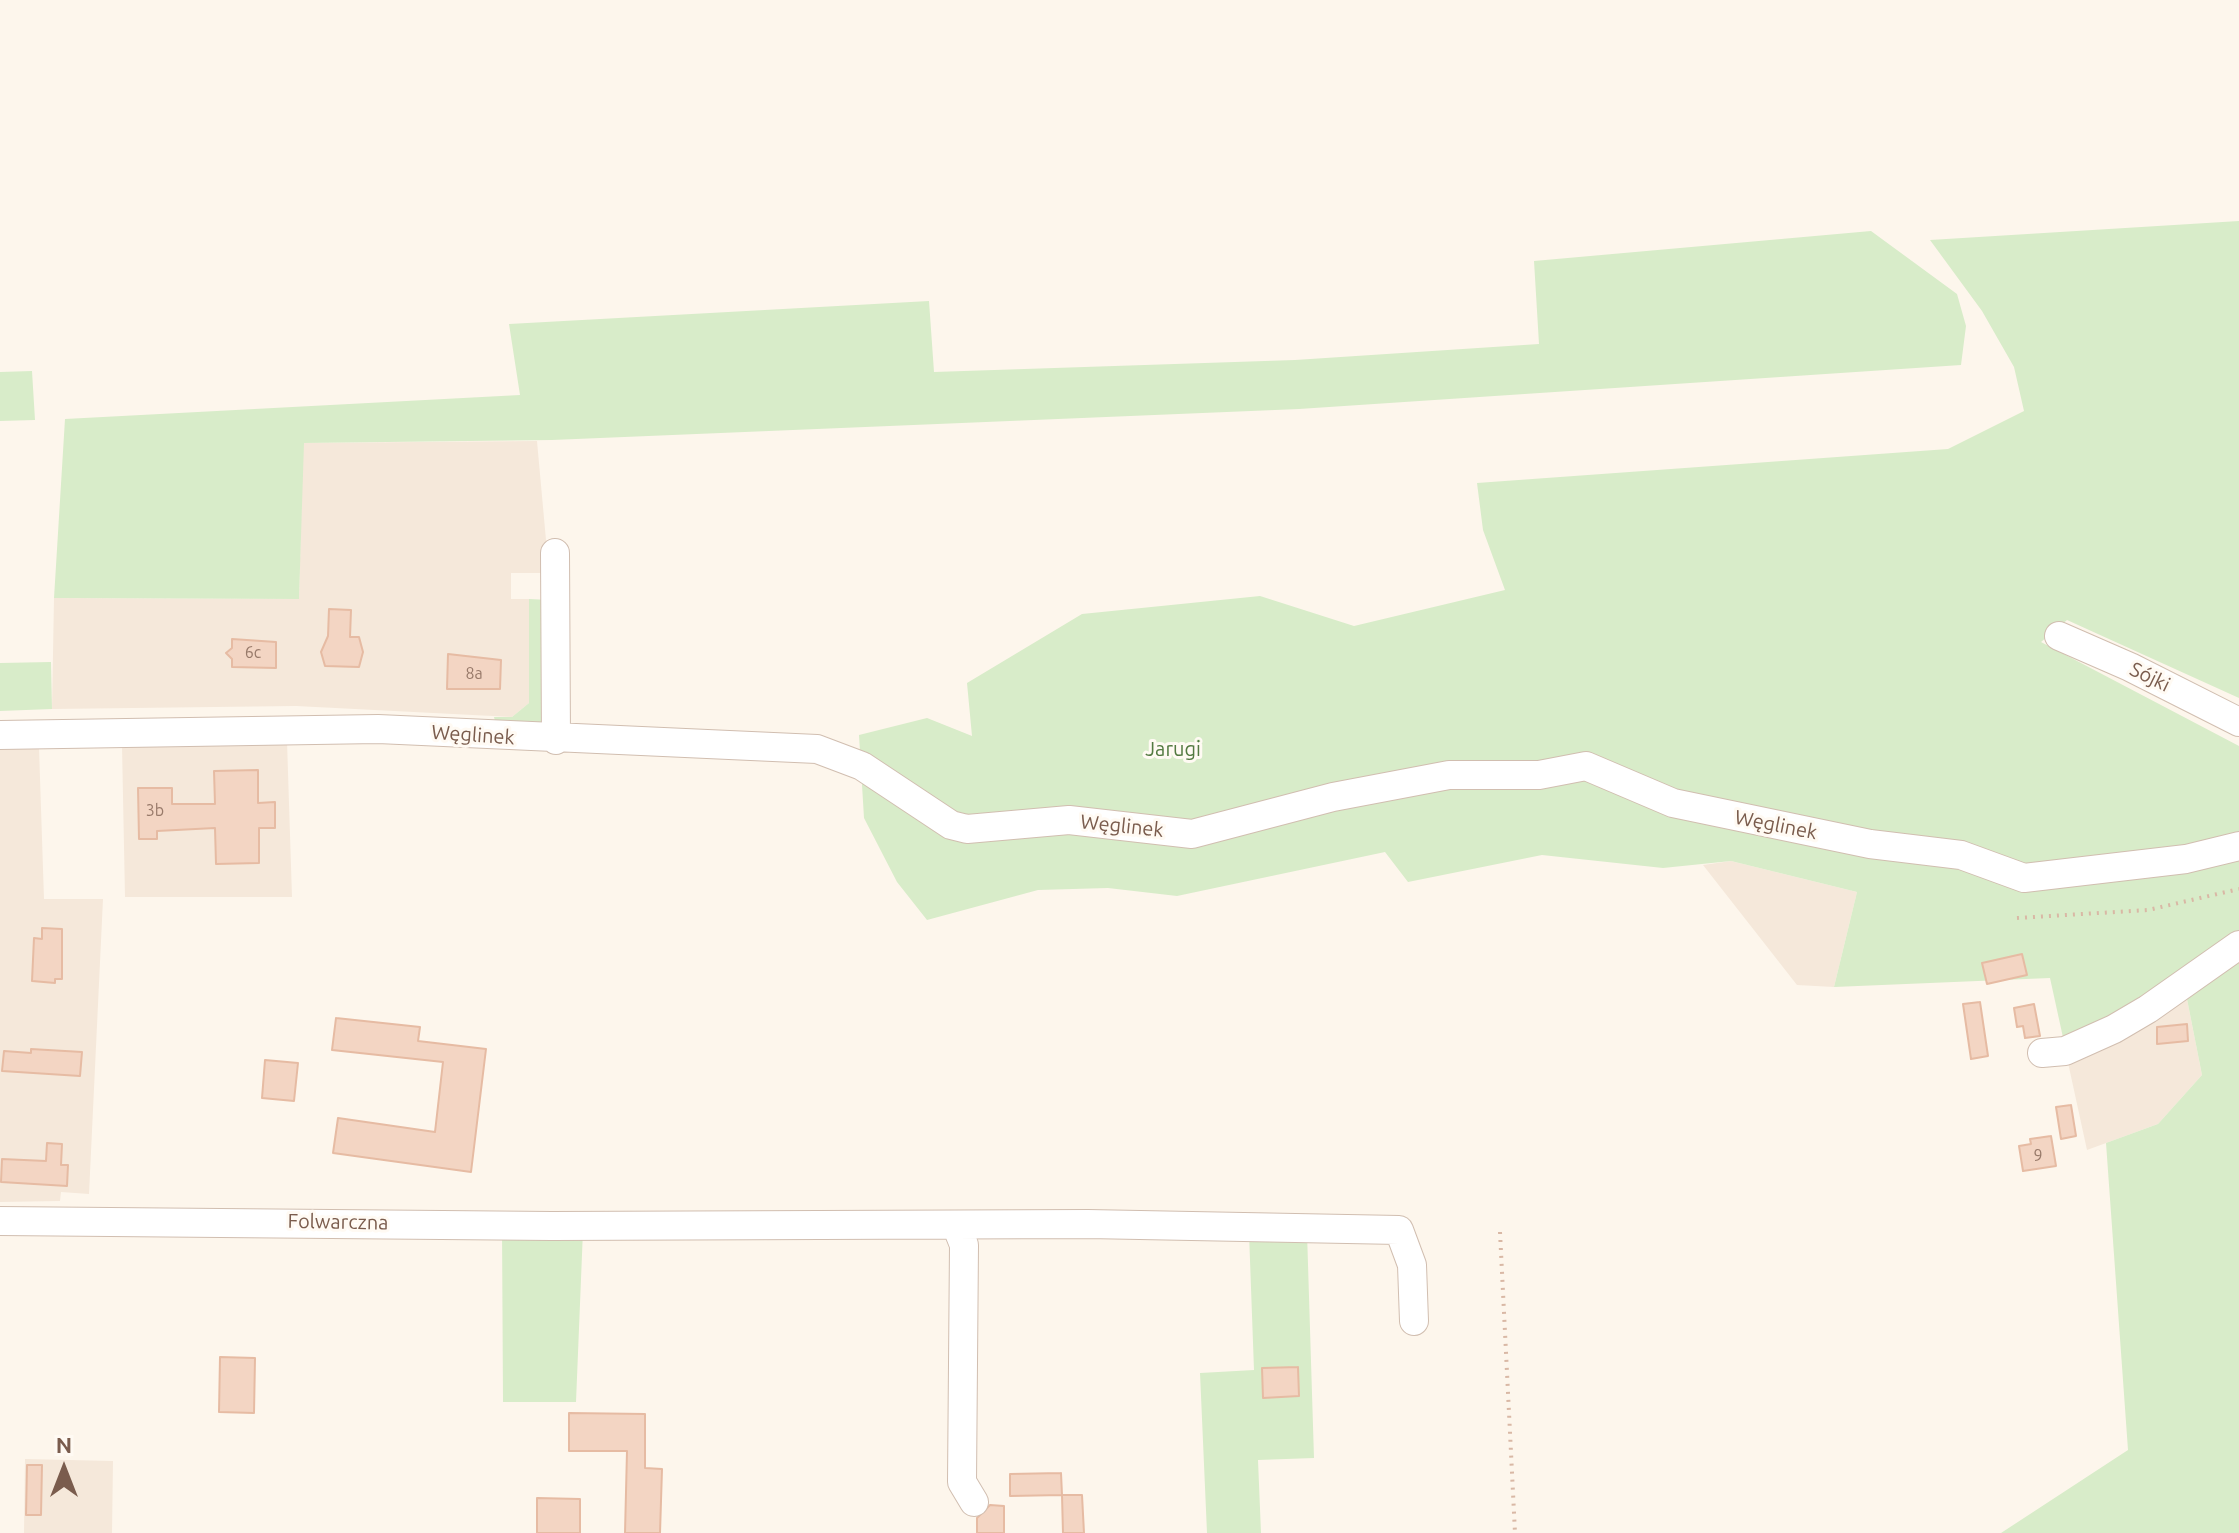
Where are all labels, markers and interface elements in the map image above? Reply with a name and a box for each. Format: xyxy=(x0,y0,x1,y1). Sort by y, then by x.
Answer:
house number: 6c xyxy=(245,643,261,663)
street label: Sójki xyxy=(2126,657,2174,697)
house number: 8a xyxy=(465,664,483,684)
street label: Węglinek xyxy=(431,720,515,750)
park label: Jarugi xyxy=(1145,737,1201,761)
house number: 3b xyxy=(146,801,164,821)
street label: Węglinek xyxy=(1733,805,1819,845)
street label: Węglinek xyxy=(1079,810,1165,842)
house number: 9 xyxy=(2033,1146,2043,1166)
street label: Folwarczna xyxy=(287,1209,389,1235)
north arrow xyxy=(24,1429,104,1509)
text: N xyxy=(56,1432,72,1457)

